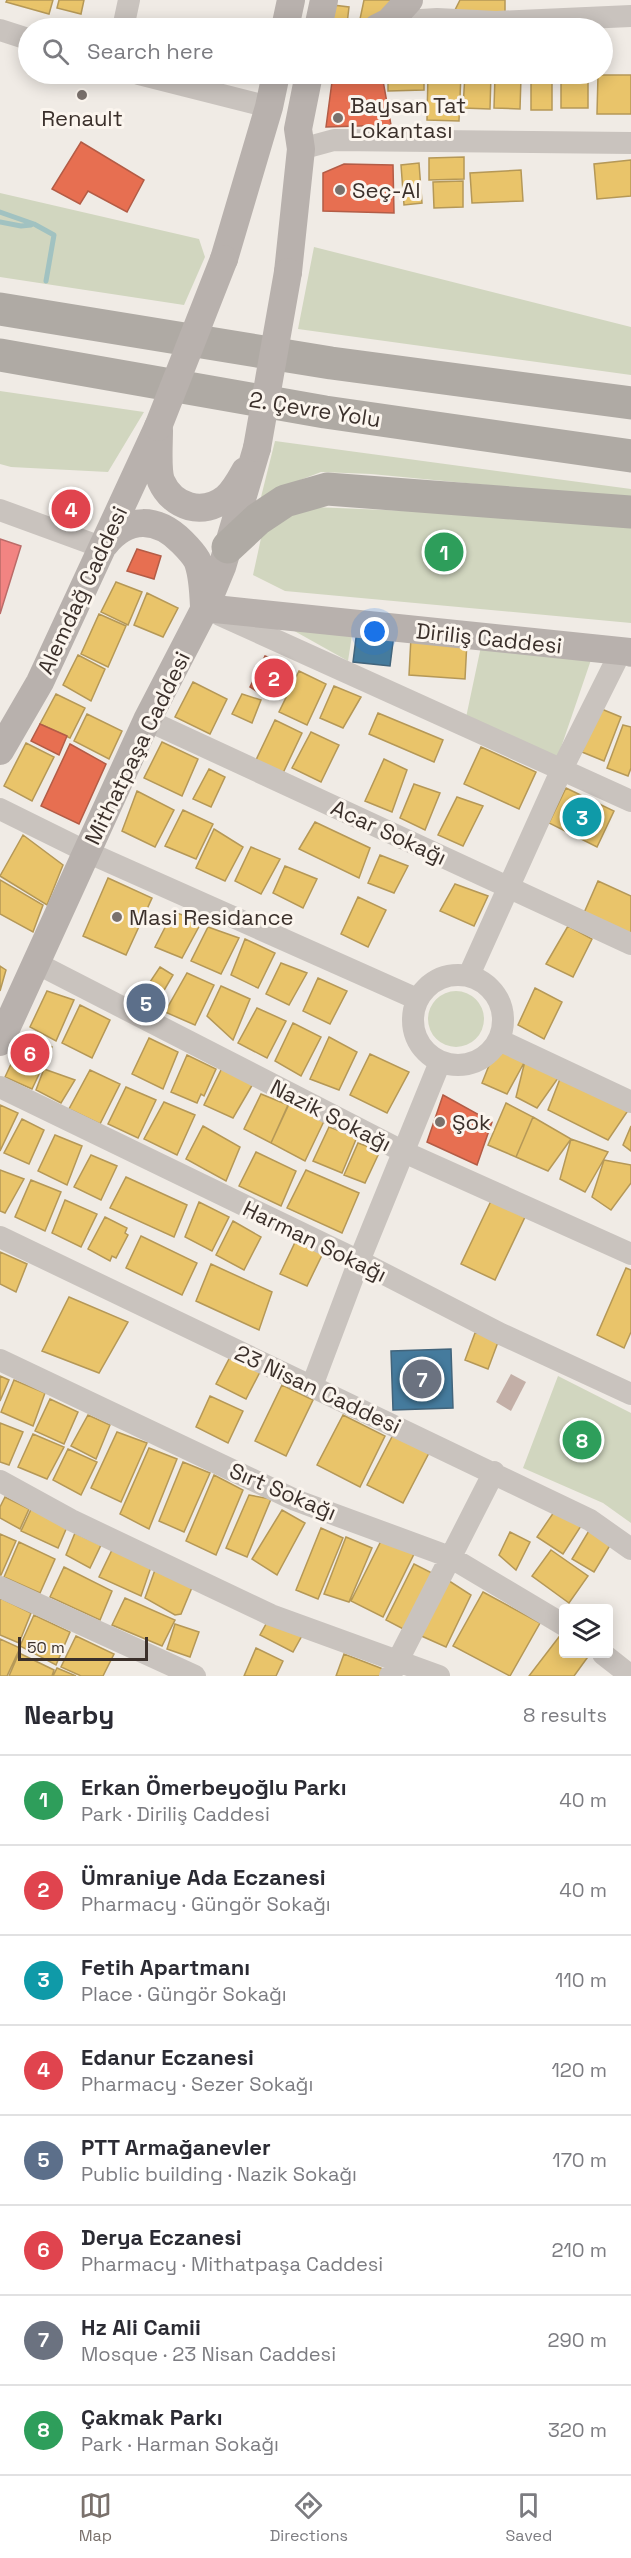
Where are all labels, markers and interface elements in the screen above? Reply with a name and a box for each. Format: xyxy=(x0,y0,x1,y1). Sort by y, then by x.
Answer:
search box xyxy=(18,18,613,84)
icon: search xyxy=(39,35,72,68)
text: Search here xyxy=(87,37,214,65)
marker: Renault xyxy=(75,88,89,102)
place label: Baysan Tat Lokantası xyxy=(350,91,466,144)
place label: Renault xyxy=(41,104,123,132)
marker: Baysan Tat Lokantası xyxy=(331,111,345,125)
place label: Seç-Al xyxy=(352,176,421,204)
marker: Seç-Al xyxy=(333,183,347,197)
street label: 2. Çevre Yolu xyxy=(247,385,383,433)
pin: 4 xyxy=(52,486,90,532)
street label: Alemdağ Caddesi xyxy=(31,501,133,679)
pin: 1 xyxy=(424,530,464,574)
street label: Diriliş Caddesi xyxy=(415,616,563,660)
your location xyxy=(360,617,389,646)
street label: Mithatpaşa Caddesi xyxy=(78,647,196,849)
pin: 2 xyxy=(254,656,294,700)
street label: Acar Sokağı xyxy=(327,793,451,871)
pin: 3 xyxy=(562,794,602,840)
place label: Masi Residance xyxy=(129,903,294,931)
marker: Masi Residance xyxy=(110,910,124,924)
pin: 5 xyxy=(126,980,166,1026)
pin: 6 xyxy=(10,1030,50,1076)
street label: Nazik Sokağı xyxy=(266,1073,396,1157)
place label: Şok xyxy=(452,1108,491,1136)
marker: Şok xyxy=(433,1115,447,1129)
street label: Harman Sokağı xyxy=(238,1194,392,1288)
street label: 23 Nisan Caddesi xyxy=(230,1338,406,1440)
pin: 7 xyxy=(402,1356,442,1402)
pin: 8 xyxy=(562,1418,602,1462)
street label: Sırt Sokağı xyxy=(225,1456,341,1526)
map controls xyxy=(559,1604,613,1658)
button: layers xyxy=(559,1604,613,1658)
scale bar xyxy=(18,1634,148,1662)
text: 50 m xyxy=(27,1637,65,1658)
text: Nearby xyxy=(24,1698,114,1732)
text: 8 results xyxy=(523,1702,607,1728)
text: Erkan Ömerbeyoğlu Parkı xyxy=(81,1773,347,1801)
text: 1 xyxy=(39,1787,48,1813)
text: 40 m xyxy=(559,1787,607,1813)
text: Park · Diriliş Caddesi xyxy=(81,1801,270,1827)
text: Ümraniye Ada Eczanesi xyxy=(81,1863,326,1891)
text: 2 xyxy=(38,1877,49,1903)
text: 40 m xyxy=(559,1877,607,1903)
text: Pharmacy · Güngör Sokağı xyxy=(81,1891,331,1917)
text: Fetih Apartmanı xyxy=(81,1953,250,1981)
text: 3 xyxy=(37,1967,50,1993)
text: 110 m xyxy=(555,1967,607,1993)
text: Place · Güngör Sokağı xyxy=(81,1981,287,2007)
text: Edanur Eczanesi xyxy=(81,2043,254,2071)
text: 4 xyxy=(37,2057,50,2083)
text: 120 m xyxy=(551,2057,607,2083)
text: Pharmacy · Sezer Sokağı xyxy=(81,2071,313,2097)
text: PTT Armağanevler xyxy=(81,2133,271,2161)
text: 5 xyxy=(38,2147,50,2173)
text: 170 m xyxy=(552,2147,607,2173)
text: Public building · Nazik Sokağı xyxy=(81,2161,357,2187)
text: Derya Eczanesi xyxy=(81,2223,242,2251)
text: 6 xyxy=(37,2237,50,2263)
text: 210 m xyxy=(551,2237,607,2263)
text: Pharmacy · Mithatpaşa Caddesi xyxy=(81,2251,383,2277)
text: Hz Ali Camii xyxy=(81,2313,201,2341)
text: 7 xyxy=(38,2327,49,2353)
text: 290 m xyxy=(548,2327,607,2353)
text: Mosque · 23 Nisan Caddesi xyxy=(81,2341,336,2367)
text: Çakmak Parkı xyxy=(81,2403,223,2431)
text: 8 xyxy=(38,2417,50,2443)
text: 320 m xyxy=(548,2417,607,2443)
text: Park · Harman Sokağı xyxy=(81,2431,279,2457)
tab: Map xyxy=(79,2489,112,2546)
tab: Directions xyxy=(270,2489,348,2546)
tab: Saved xyxy=(506,2489,552,2546)

